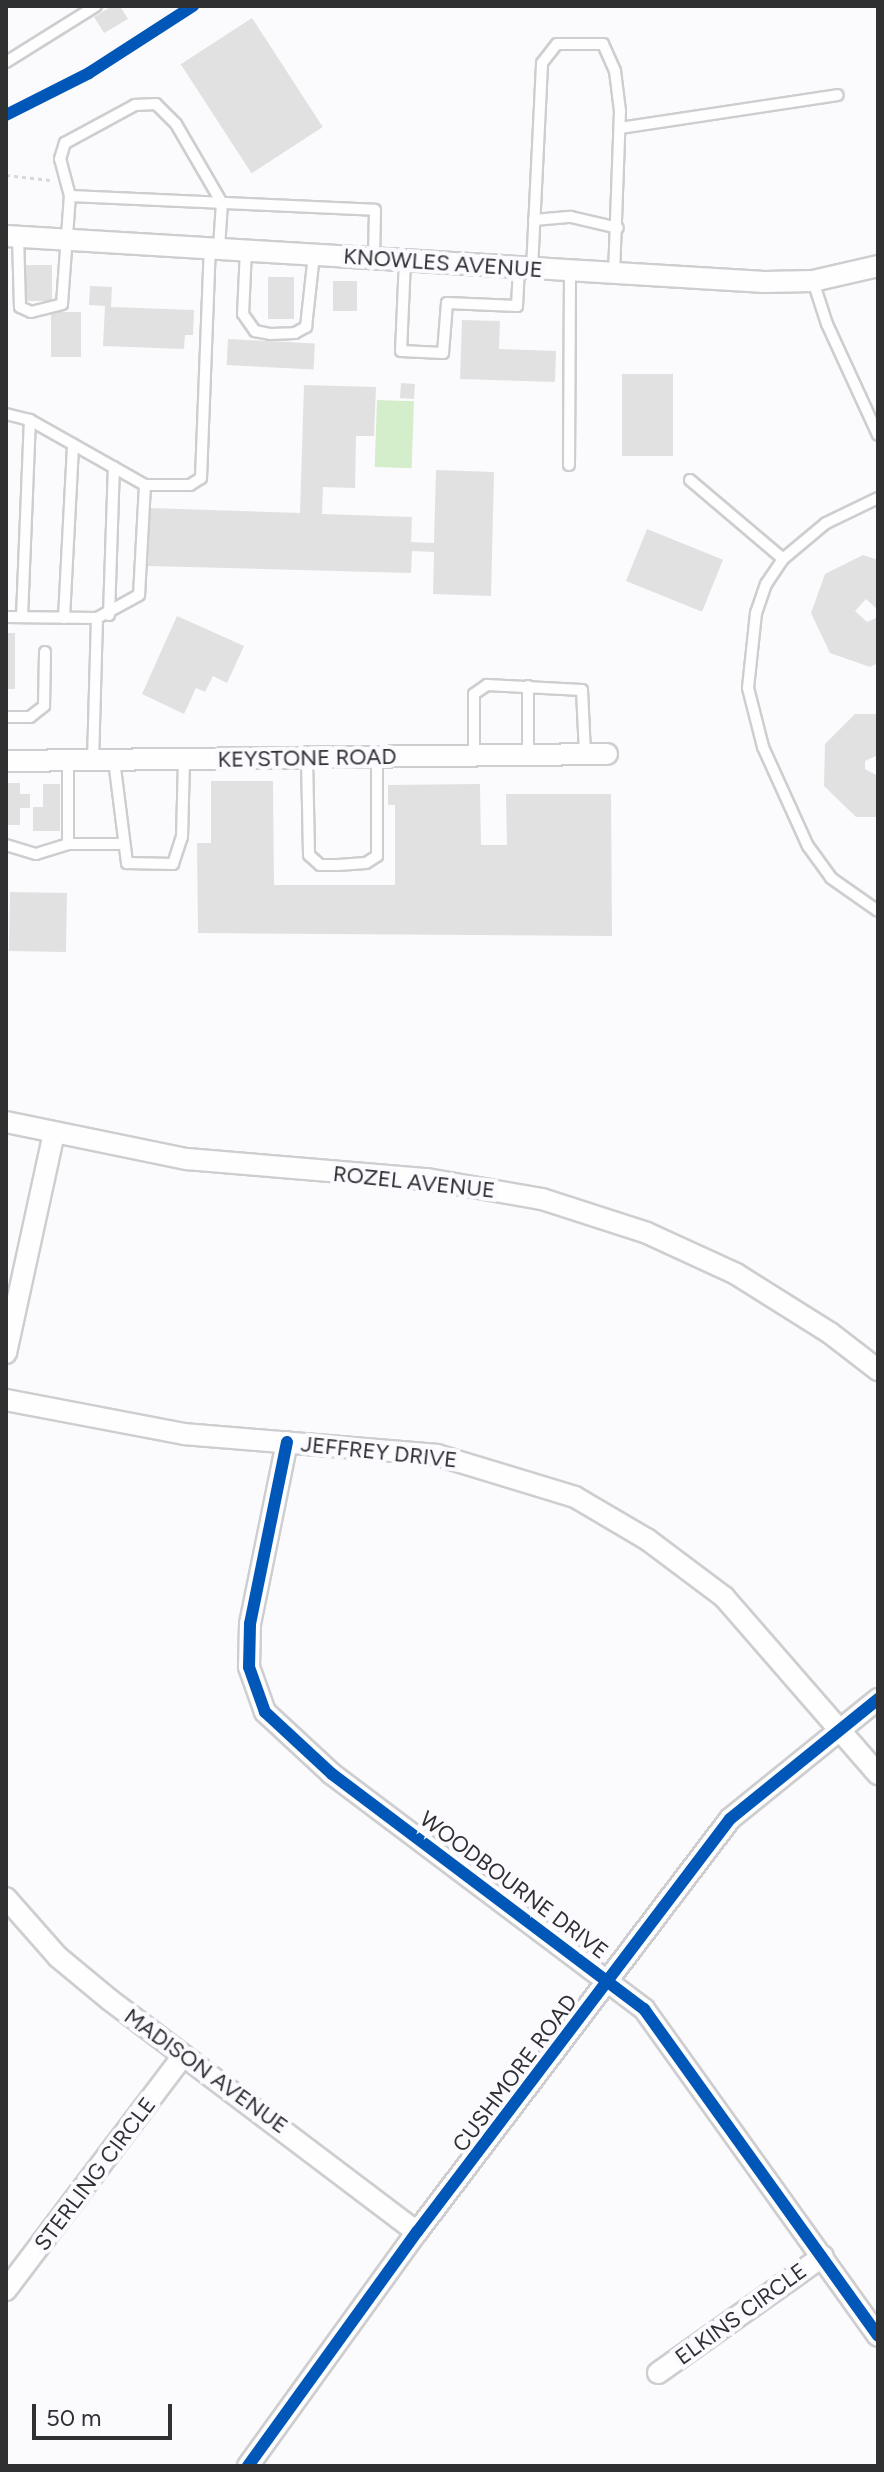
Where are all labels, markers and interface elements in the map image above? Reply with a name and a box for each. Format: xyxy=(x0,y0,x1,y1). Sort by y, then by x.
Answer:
street label: KNOWLES AVENUE xyxy=(342,243,544,283)
street label: KEYSTONE ROAD xyxy=(217,743,397,773)
street label: ROZEL AVENUE xyxy=(332,1160,496,1204)
street label: JEFFREY DRIVE xyxy=(300,1431,458,1473)
street label: WOODBOURNE DRIVE xyxy=(415,1806,613,1964)
street label: CUSHMORE ROAD xyxy=(447,1989,583,2157)
street label: MADISON AVENUE xyxy=(119,2003,293,2139)
street label: STERLING CIRCLE xyxy=(29,2092,161,2256)
street label: ELKINS CIRCLE xyxy=(670,2258,812,2370)
scale bar xyxy=(36,2388,176,2438)
text: 50 m xyxy=(46,2403,102,2432)

